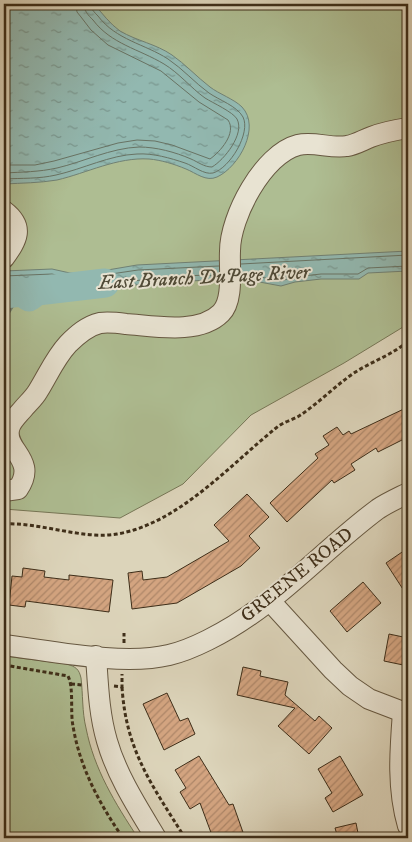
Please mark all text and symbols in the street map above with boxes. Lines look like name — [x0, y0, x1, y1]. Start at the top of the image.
water label: East Branch DuPage River — [97, 260, 312, 296]
street label: GREENE ROAD — [236, 523, 358, 627]

